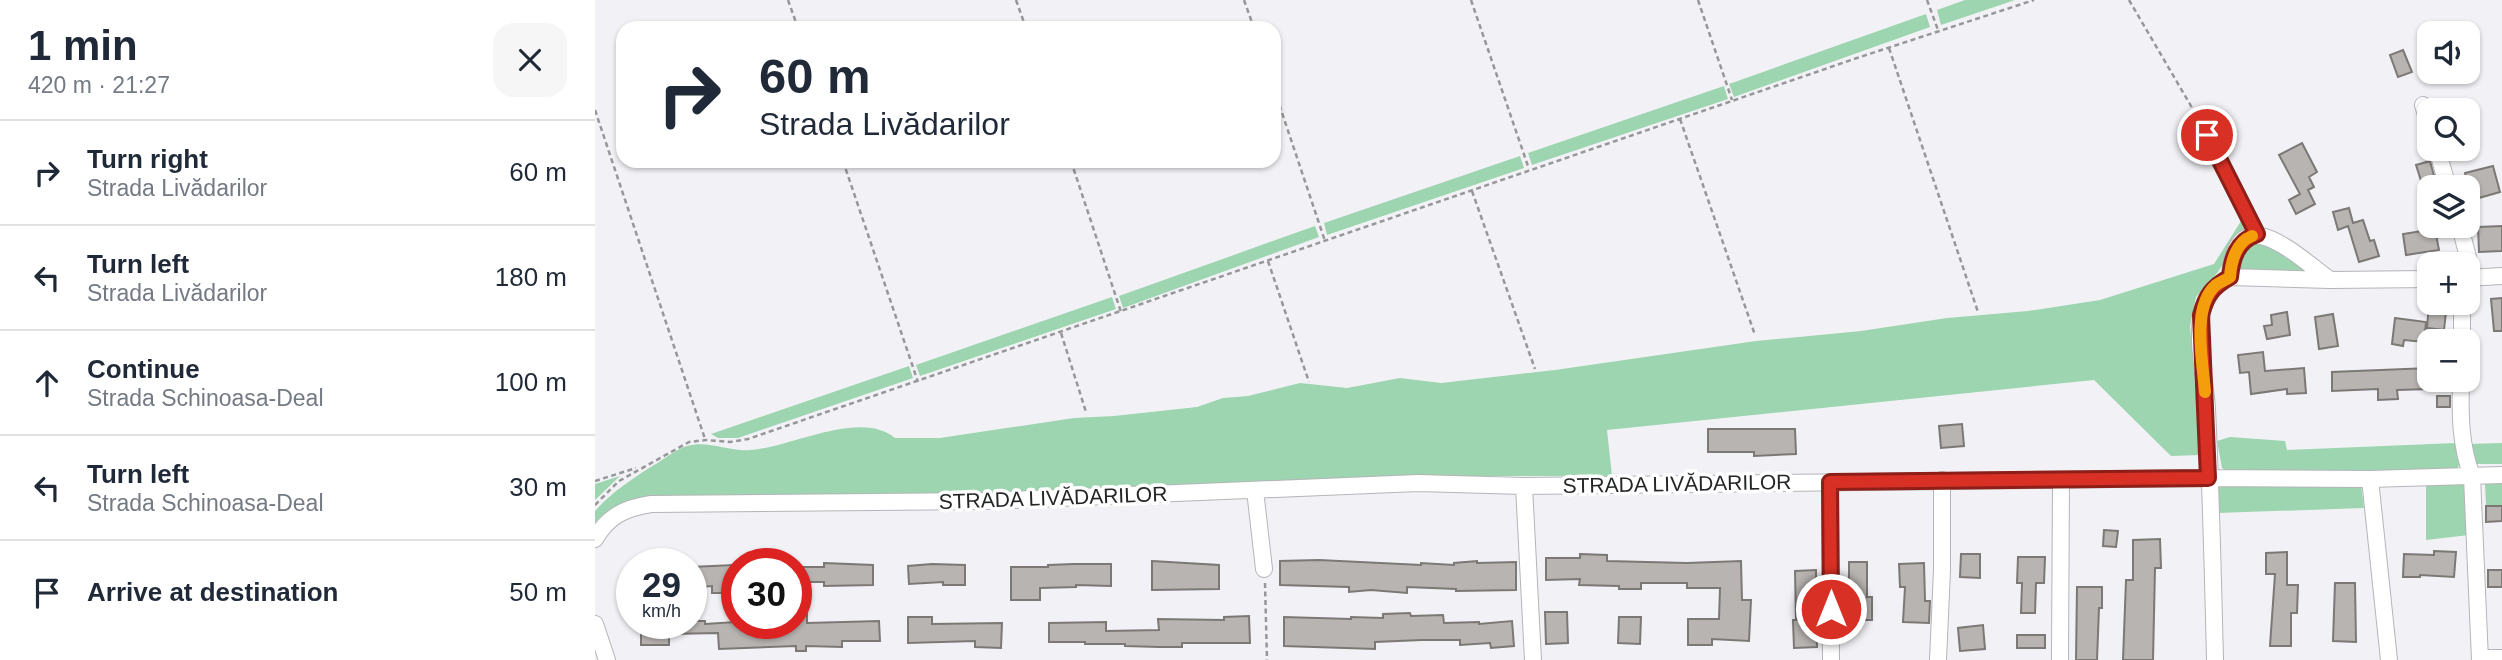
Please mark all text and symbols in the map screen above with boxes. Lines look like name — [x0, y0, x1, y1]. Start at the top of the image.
map controls — [2417, 21, 2480, 392]
button: sound — [2417, 21, 2480, 84]
text: 1 min — [28, 22, 138, 69]
button: close — [493, 23, 567, 97]
icon: right — [644, 49, 735, 140]
text: 60 m — [759, 49, 871, 103]
text: 420 m · 21:27 — [28, 72, 170, 98]
button: search — [2417, 98, 2480, 161]
pin — [2177, 105, 2237, 165]
text: Strada Livădarilor — [759, 106, 1010, 142]
icon: arrive — [2188, 116, 2226, 154]
text: Turn right — [87, 144, 208, 174]
icon: right — [28, 154, 66, 192]
text: 60 m — [509, 157, 567, 187]
text: Strada Livădarilor — [87, 175, 267, 201]
button: layers — [2417, 175, 2480, 238]
text: Turn left — [87, 249, 189, 279]
button: + — [2417, 252, 2480, 315]
icon: left — [28, 259, 66, 297]
text: 180 m — [495, 262, 567, 292]
text: Strada Livădarilor — [87, 280, 267, 306]
button: − — [2417, 329, 2480, 392]
text: Continue — [87, 354, 200, 384]
icon: ahead — [28, 364, 66, 402]
text: 100 m — [495, 367, 567, 397]
text: Strada Schinoasa-Deal — [87, 385, 324, 411]
text: Turn left — [87, 459, 189, 489]
icon: left — [28, 469, 66, 507]
street label: STRADA LIVĂDARILOR — [1562, 470, 1792, 497]
text: 30 m — [509, 472, 567, 502]
street label: STRADA LIVĂDARILOR — [938, 482, 1168, 513]
text: Strada Schinoasa-Deal — [87, 490, 324, 516]
speed limit sign: 30 — [721, 548, 812, 639]
text: 29 — [642, 565, 681, 604]
position arrow — [1794, 572, 1868, 646]
icon: arrive — [28, 574, 66, 612]
text: Arrive at destination — [87, 577, 338, 607]
text: 50 m — [509, 577, 567, 607]
text: km/h — [642, 601, 681, 621]

